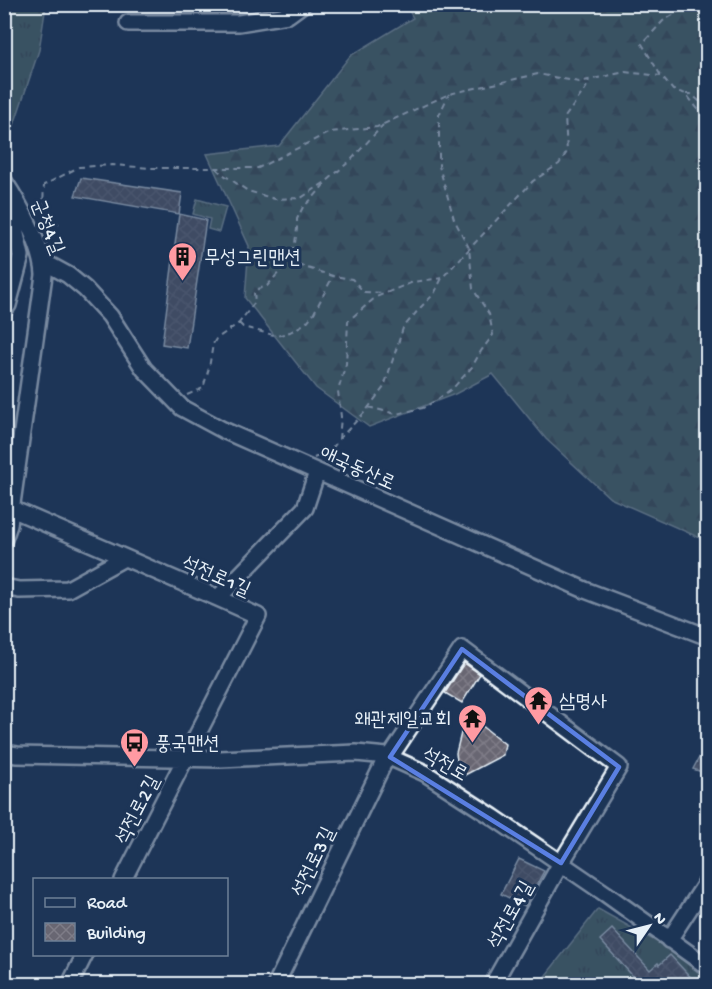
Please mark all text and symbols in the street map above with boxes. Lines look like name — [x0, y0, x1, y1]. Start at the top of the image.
street label: 군청4길 — [24, 196, 67, 258]
building icon: 무성그린맨션 — [167, 240, 199, 282]
place label: 무성그린맨션 — [204, 248, 301, 271]
street label: 애국동산로 — [315, 443, 398, 497]
street label: 석전로1길 — [178, 553, 253, 603]
temple icon: 삼명사 — [522, 684, 554, 726]
place label: 삼명사 — [559, 692, 607, 715]
temple icon: 왜관제일교회 — [456, 702, 488, 744]
place label: 왜관제일교회 — [354, 710, 451, 733]
bus stop icon: 풍국맨션 — [118, 726, 150, 768]
place label: 풍국맨션 — [155, 734, 219, 757]
street label: 석전로 — [418, 744, 471, 788]
street label: 석전로2길 — [112, 772, 166, 849]
street label: 석전로3길 — [288, 824, 342, 901]
legend — [33, 878, 228, 956]
street label: 석전로4길 — [484, 878, 540, 954]
text: Road — [87, 894, 128, 915]
north arrow — [619, 896, 679, 956]
text: N — [648, 910, 670, 930]
text: Building — [86, 924, 146, 945]

